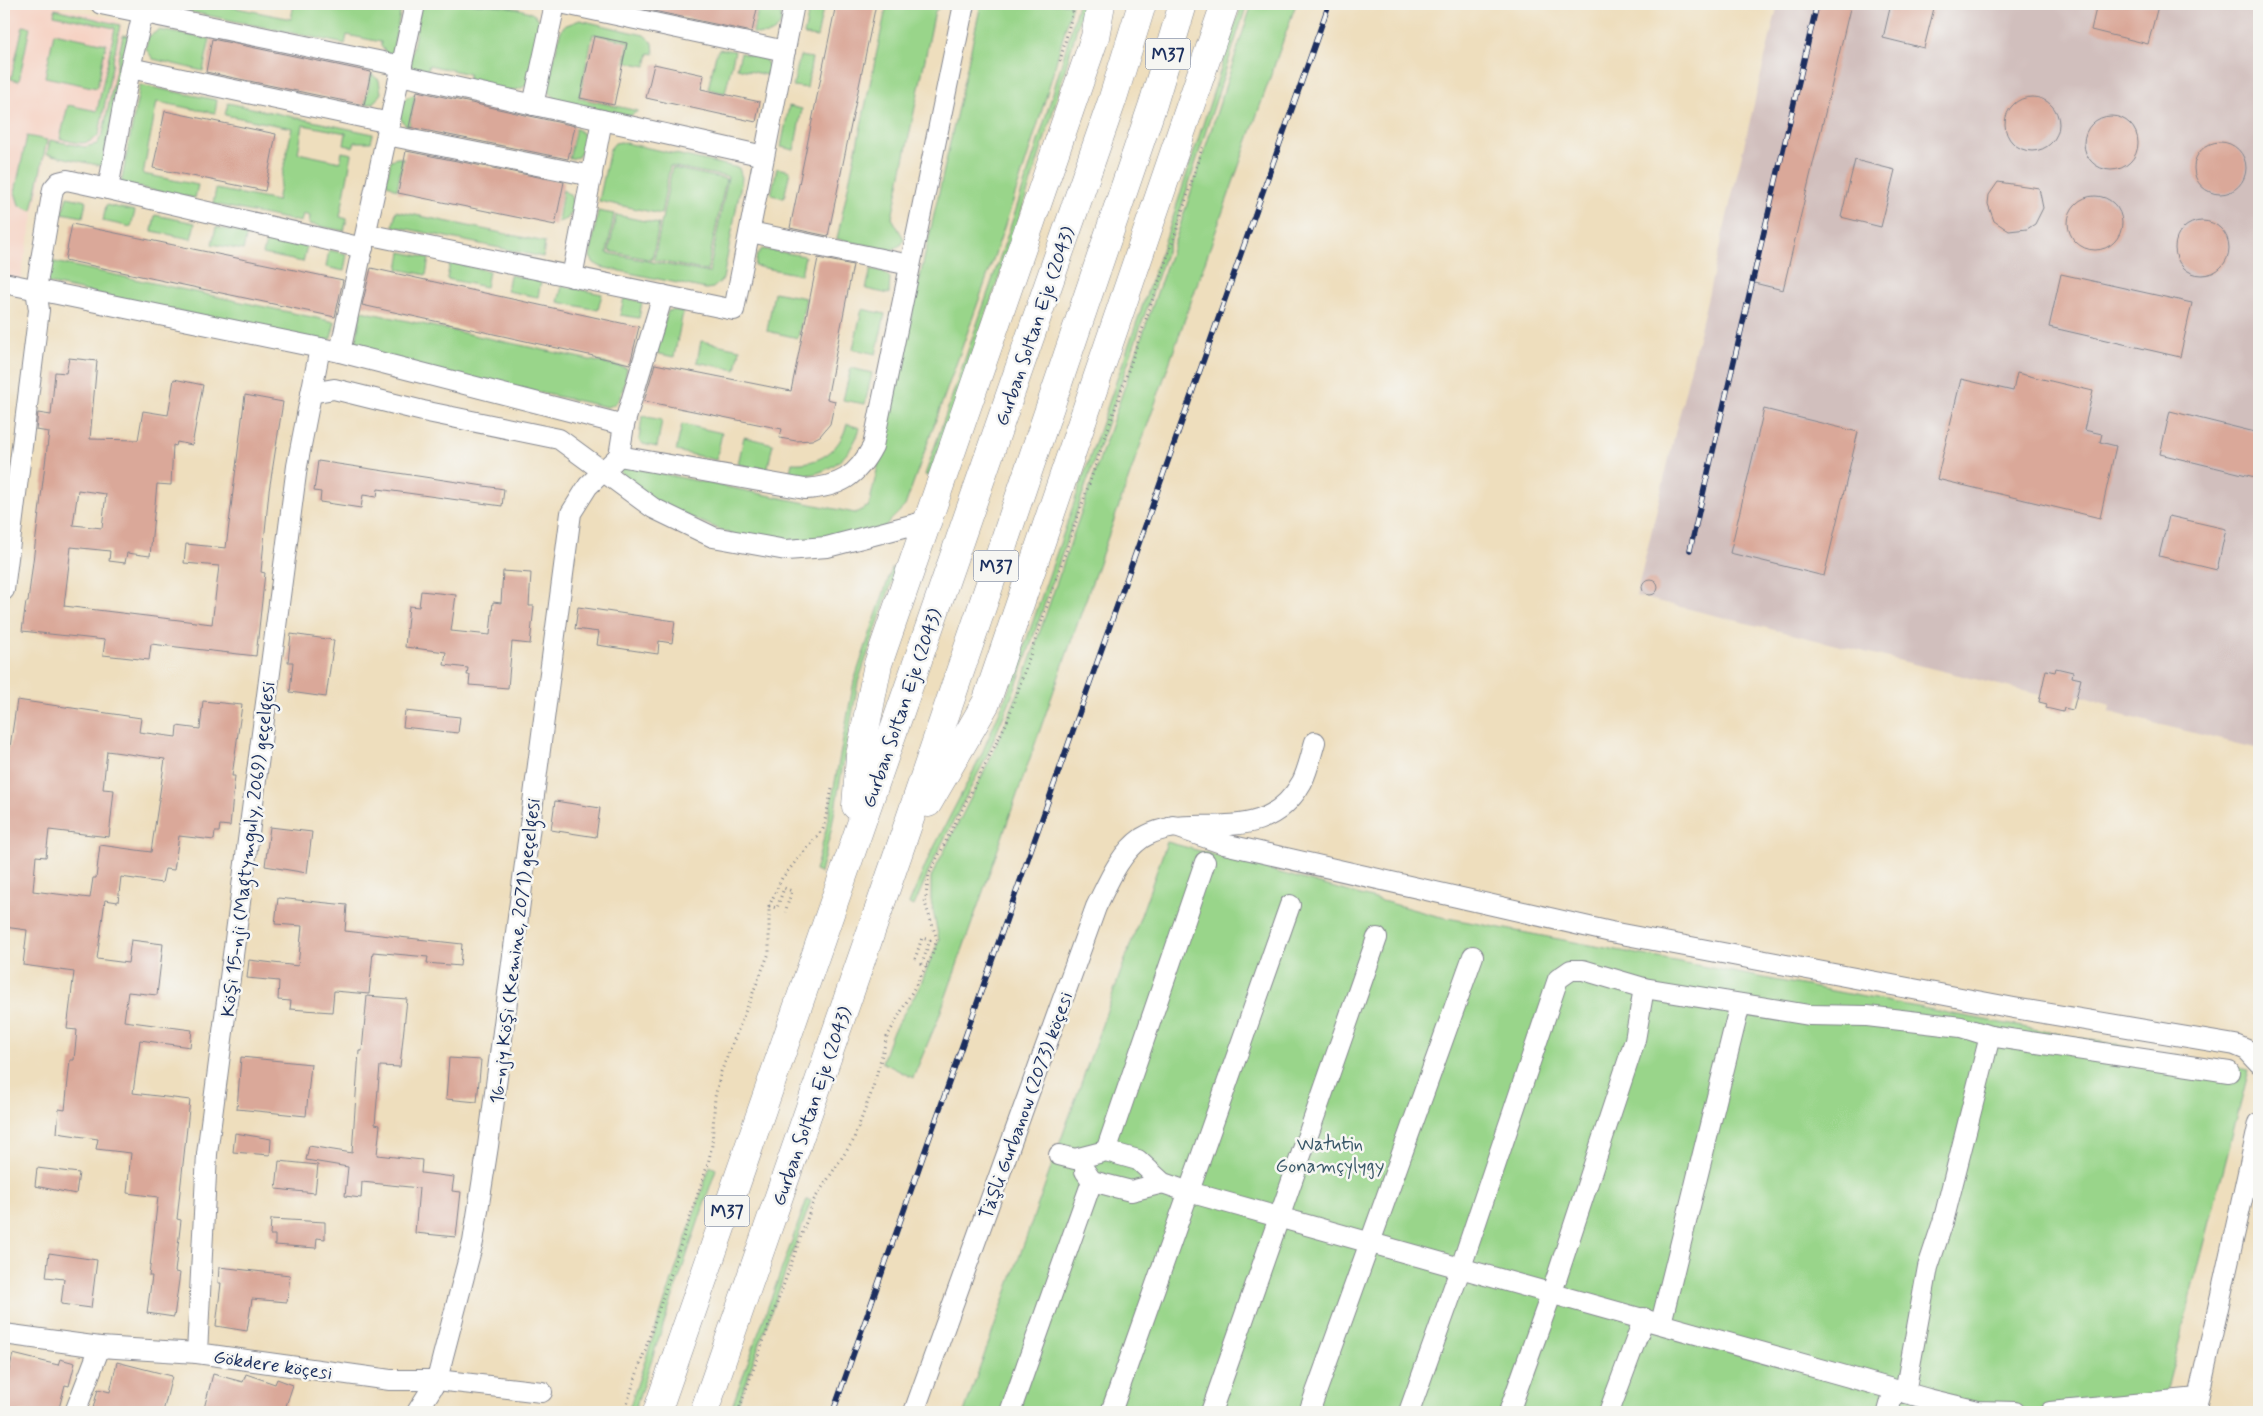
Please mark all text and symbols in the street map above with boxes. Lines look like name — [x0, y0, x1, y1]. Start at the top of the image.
road number: M37 — [1146, 39, 1190, 70]
street label: Gurban Soltan Eje (2043) — [990, 223, 1082, 430]
road number: M37 — [974, 550, 1018, 582]
street label: Gurban Soltan Eje (2043) — [857, 605, 949, 812]
street label: Köşi 15-nji (Magtymguly, 2069) geçelgesi — [216, 680, 284, 1019]
street label: 16-njy Köşi (Kemine, 2071) geçelgesi — [484, 797, 550, 1106]
street label: Täşli Gurbanow (2073) köçesi — [974, 988, 1079, 1223]
street label: Gurban Soltan Eje (2043) — [767, 1003, 859, 1210]
park label: Watutin Gonamçylygy — [1276, 1132, 1384, 1180]
road number: M37 — [704, 1196, 750, 1226]
street label: Gökdere köçesi — [212, 1345, 334, 1386]

